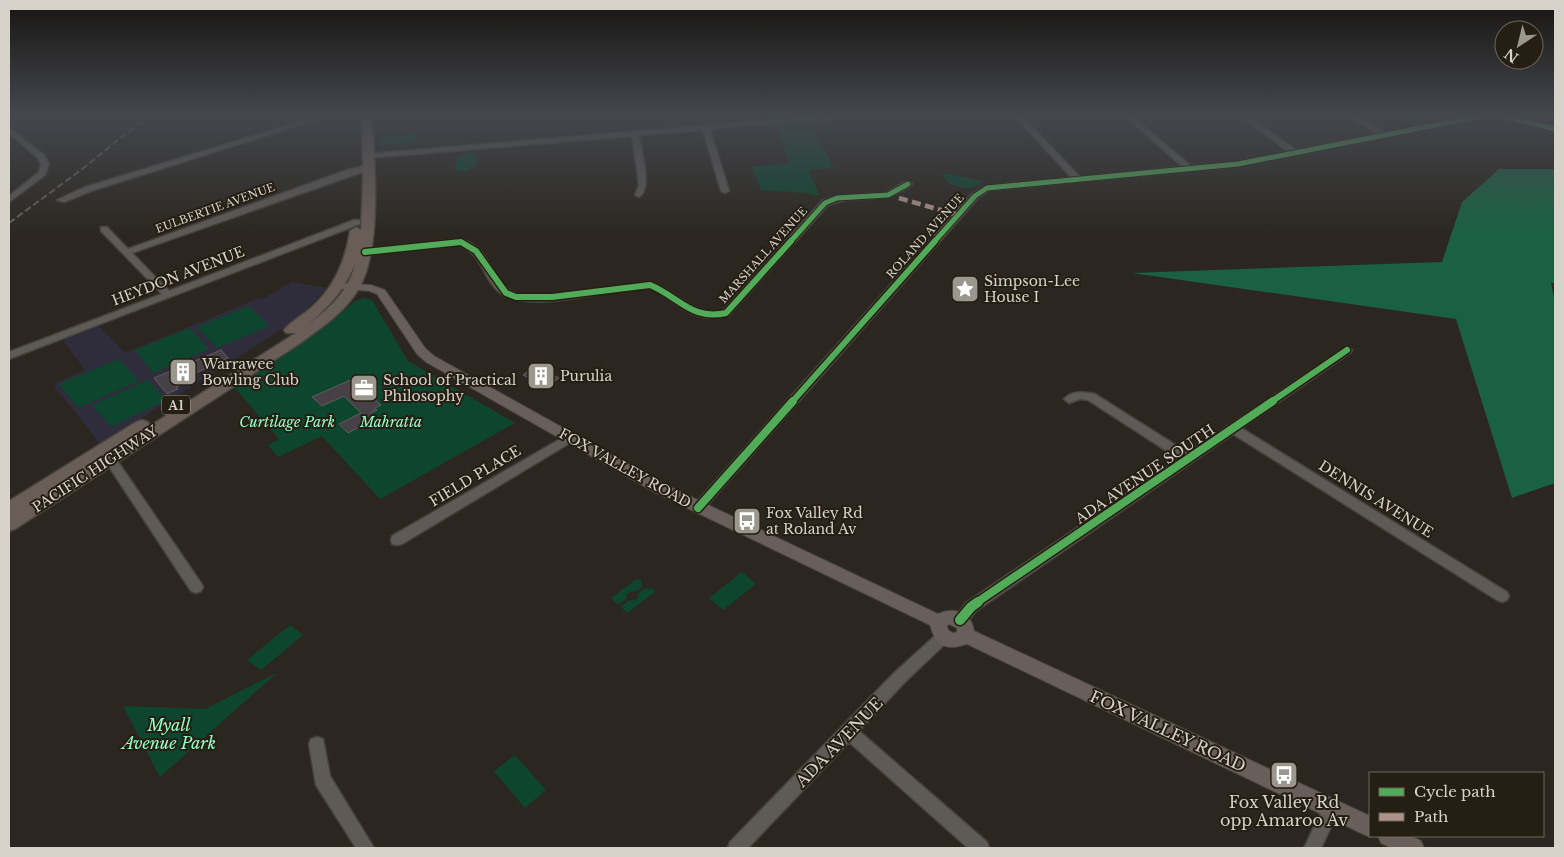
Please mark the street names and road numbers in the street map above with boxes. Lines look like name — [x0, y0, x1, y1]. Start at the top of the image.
street label: EULBERTIE AVENUE — [153, 180, 277, 236]
street label: ROLAND AVENUE — [883, 191, 967, 281]
street label: MARSHALL AVENUE — [716, 204, 810, 306]
street label: HEYDON AVENUE — [109, 242, 247, 310]
road number: A1 — [162, 396, 190, 414]
street label: ADA AVENUE SOUTH — [1071, 420, 1218, 528]
street label: PACIFIC HIGHWAY — [29, 421, 162, 516]
street label: FOX VALLEY ROAD — [556, 424, 694, 512]
street label: FIELD PLACE — [426, 442, 524, 510]
street label: DENNIS AVENUE — [1315, 456, 1437, 542]
street label: FOX VALLEY ROAD — [1087, 686, 1249, 776]
street label: ADA AVENUE — [791, 693, 887, 792]

